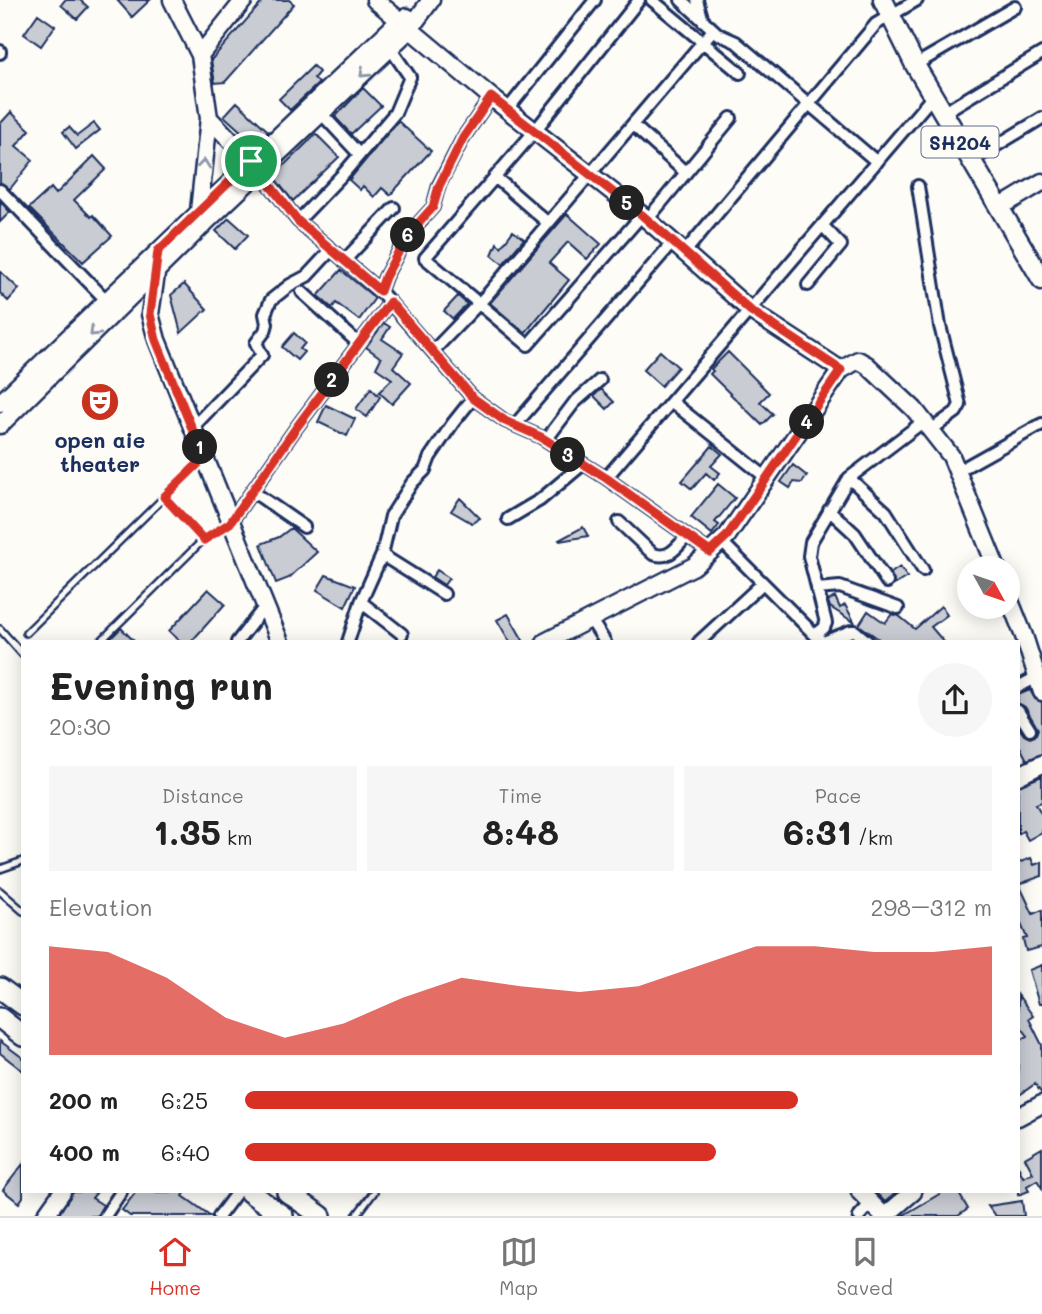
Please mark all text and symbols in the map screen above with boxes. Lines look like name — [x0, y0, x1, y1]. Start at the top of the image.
one-way arrow — [359, 64, 372, 77]
road number: SH204 — [922, 126, 998, 158]
pin — [221, 131, 281, 191]
icon: arrive — [232, 142, 270, 180]
one-way arrow — [196, 159, 211, 170]
pin: 5 — [610, 186, 644, 220]
text: 5 — [621, 190, 632, 215]
pin: 6 — [390, 218, 426, 252]
text: 6 — [402, 222, 413, 247]
one-way arrow — [89, 323, 102, 336]
pin: 2 — [314, 362, 350, 398]
text: 2 — [326, 367, 337, 392]
theatre icon: open aie theater — [79, 381, 121, 423]
pin: 4 — [790, 404, 824, 440]
text: 4 — [800, 409, 813, 434]
place label: open aie theater — [55, 426, 145, 477]
pin: 1 — [182, 430, 218, 464]
text: 1 — [195, 434, 204, 459]
pin: 3 — [550, 438, 586, 472]
text: 3 — [562, 442, 573, 467]
north arrow — [957, 556, 1020, 620]
map controls — [957, 556, 1020, 619]
text: Evening run — [49, 660, 273, 710]
button: share — [918, 663, 992, 737]
text: 20:30 — [49, 711, 111, 741]
text: Distance — [162, 783, 244, 808]
text: Time — [499, 783, 542, 808]
text: Pace — [815, 783, 861, 808]
text: 1.35 — [153, 808, 221, 854]
text: 8:48 — [482, 808, 559, 854]
text: 6:31 — [783, 808, 852, 854]
text: km — [221, 825, 252, 850]
text: /km — [852, 825, 893, 850]
text: Elevation — [49, 892, 152, 922]
text: 298–312 m — [871, 892, 992, 922]
text: 200 m — [49, 1085, 118, 1115]
text: 6:25 — [161, 1085, 208, 1115]
text: 400 m — [49, 1137, 120, 1167]
text: 6:40 — [161, 1137, 210, 1167]
tab: Home — [149, 1233, 201, 1300]
tab: Map — [499, 1233, 538, 1300]
tab: Saved — [836, 1233, 893, 1300]

